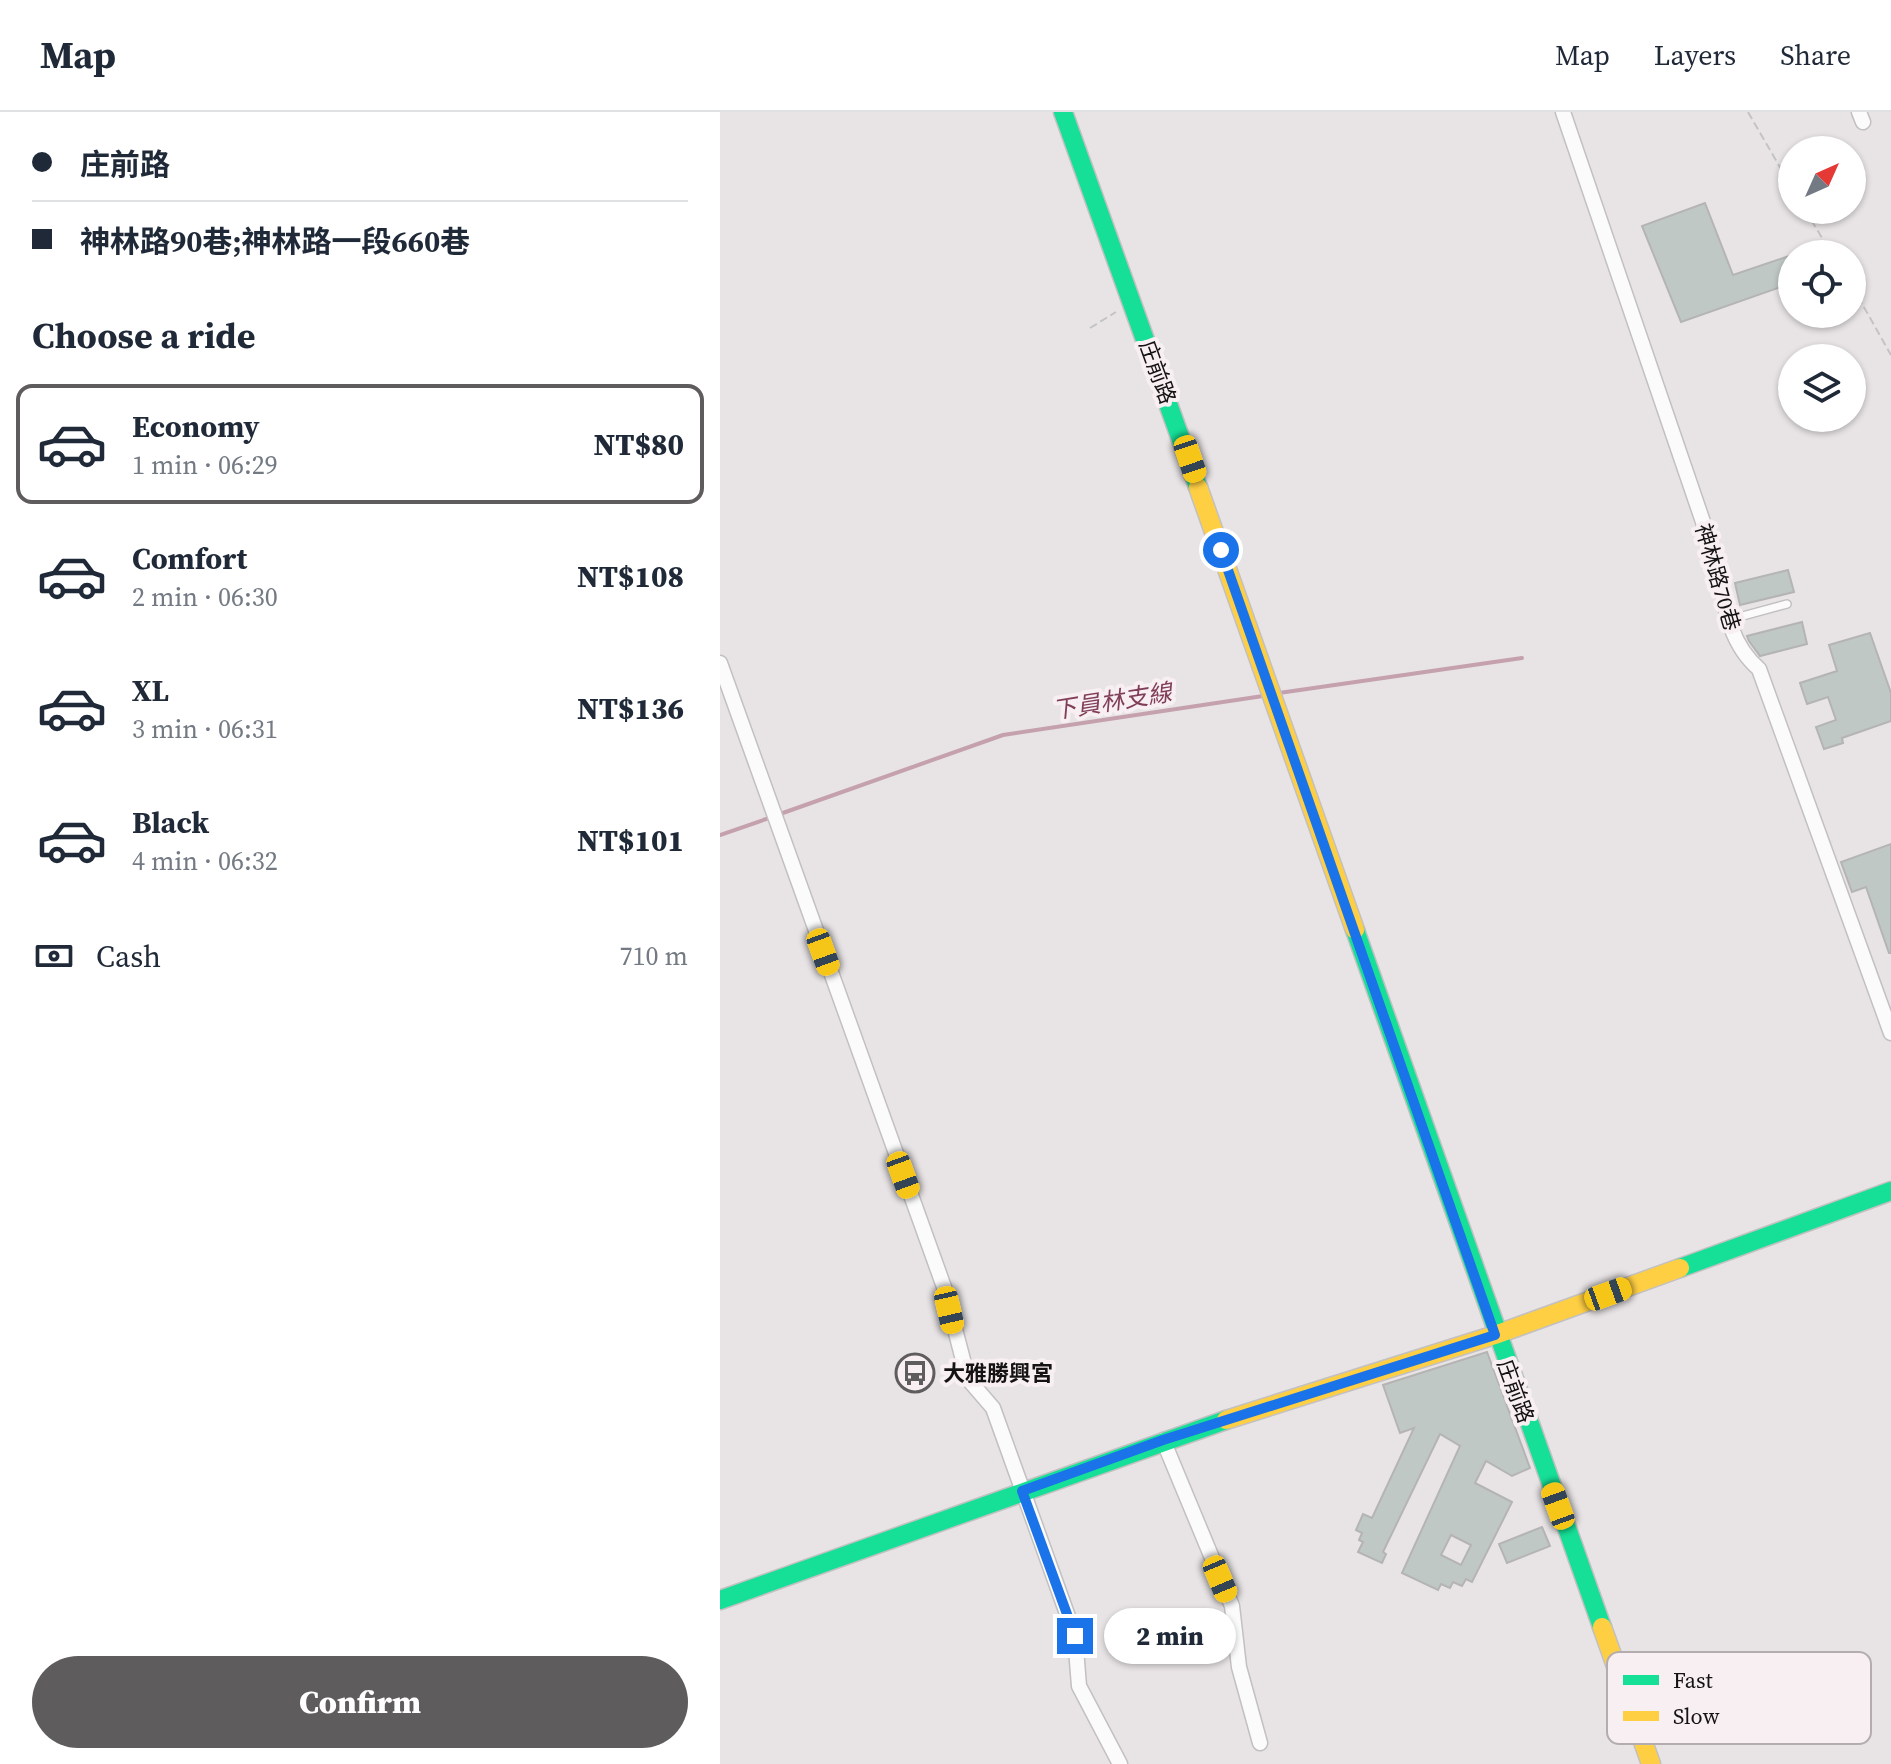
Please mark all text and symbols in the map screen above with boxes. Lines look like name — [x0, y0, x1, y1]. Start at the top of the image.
text: Map — [40, 29, 116, 81]
text: Map — [1555, 36, 1610, 74]
text: Layers — [1654, 36, 1736, 74]
text: Share — [1780, 36, 1851, 74]
north arrow — [1778, 136, 1866, 224]
map controls — [1778, 136, 1866, 432]
text: 庄前路 — [80, 144, 170, 185]
text: 神林路90巷;神林路一段660巷 — [80, 221, 470, 262]
button: locate — [1778, 240, 1866, 328]
text: Choose a ride — [32, 311, 255, 360]
street label: 庄前路 — [1133, 336, 1183, 408]
button: layers — [1778, 344, 1866, 432]
text: Economy — [132, 406, 260, 447]
icon: car — [36, 408, 108, 480]
text: NT$80 — [593, 424, 684, 465]
car — [1171, 432, 1209, 486]
text: 1 min · 06:29 — [132, 447, 278, 483]
street label: 神林路70巷 — [1688, 520, 1748, 634]
route start — [1203, 532, 1239, 568]
text: Comfort — [132, 538, 247, 579]
icon: car — [36, 540, 108, 612]
text: NT$108 — [577, 556, 684, 597]
text: 2 min · 06:30 — [132, 579, 278, 615]
text: XL — [132, 670, 169, 711]
icon: car — [36, 672, 108, 744]
water label: 下員林支線 — [1050, 675, 1177, 727]
text: NT$136 — [577, 688, 684, 729]
text: 3 min · 06:31 — [132, 711, 278, 747]
text: Black — [132, 802, 209, 843]
icon: car — [36, 804, 108, 876]
text: NT$101 — [577, 820, 684, 861]
text: 4 min · 06:32 — [132, 843, 278, 879]
car — [804, 925, 842, 979]
icon: cash — [32, 934, 76, 978]
text: Cash — [96, 936, 161, 977]
text: 710 m — [620, 938, 688, 974]
car — [884, 1148, 922, 1202]
car — [1581, 1275, 1635, 1313]
car — [932, 1284, 966, 1336]
bus stop icon: 大雅勝興宮 — [894, 1352, 936, 1394]
street label: 庄前路 — [1491, 1355, 1541, 1427]
place label: 大雅勝興宮 — [943, 1358, 1053, 1388]
car — [1539, 1479, 1577, 1533]
car — [1200, 1552, 1240, 1606]
callout: 2 min — [1103, 1608, 1235, 1664]
route end — [1057, 1618, 1093, 1654]
text: 2 min — [1136, 1618, 1204, 1654]
legend — [1607, 1652, 1871, 1744]
button: Confirm — [32, 1656, 688, 1748]
text: Fast — [1673, 1665, 1714, 1695]
text: Slow — [1673, 1701, 1720, 1731]

